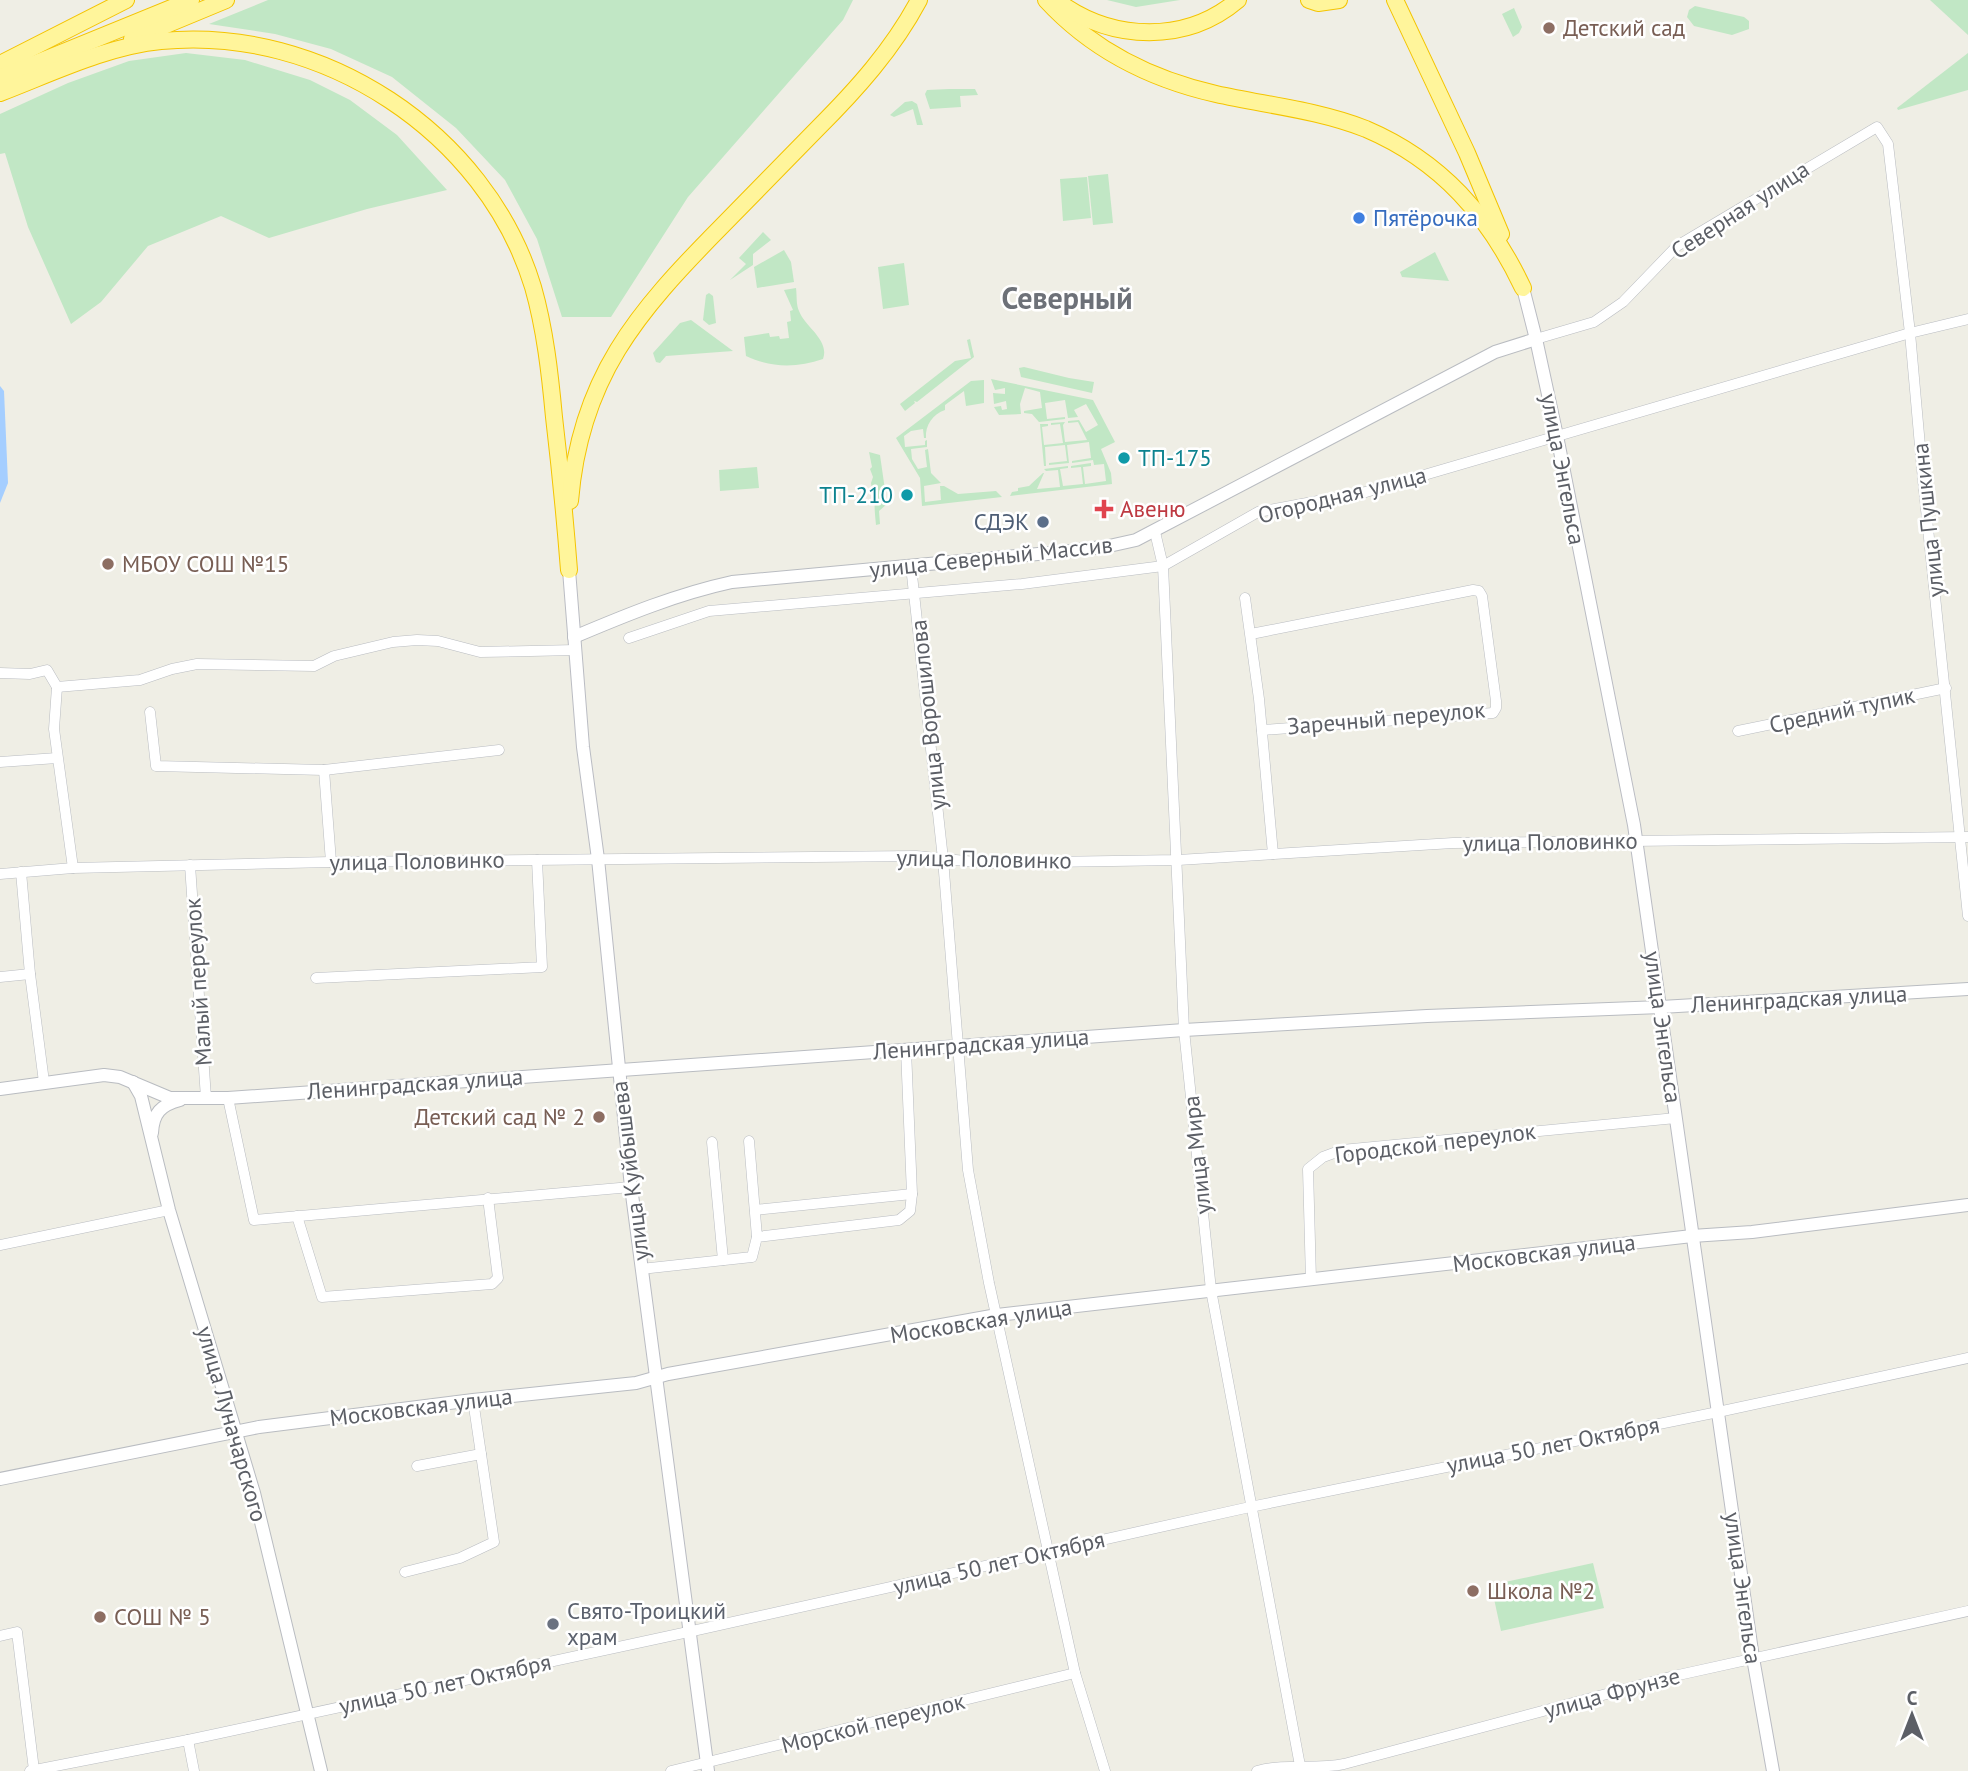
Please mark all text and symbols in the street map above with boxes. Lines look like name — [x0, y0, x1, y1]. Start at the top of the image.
place label: Детский сад — [1563, 13, 1685, 42]
marker: Детский сад — [1541, 20, 1557, 36]
street label: Северная улица — [1665, 154, 1814, 265]
place label: Пятёрочка — [1373, 203, 1478, 232]
marker: Пятёрочка — [1351, 210, 1367, 226]
district label: Северный — [1001, 278, 1133, 317]
street label: улица Энгельса — [1535, 391, 1592, 547]
street label: улица Пушкина — [1905, 442, 1950, 599]
place label: ТП-175 — [1138, 443, 1212, 472]
marker: ТП-175 — [1116, 450, 1132, 466]
street label: Огородная улица — [1255, 460, 1429, 529]
place label: ТП-210 — [819, 480, 893, 509]
marker: ТП-210 — [899, 487, 915, 503]
place label: Авеню — [1120, 494, 1186, 523]
marker: Авеню — [1094, 499, 1114, 519]
place label: СДЭК — [974, 507, 1029, 536]
marker: СДЭК — [1035, 514, 1051, 530]
street label: улица Северный Массив — [868, 529, 1114, 584]
place label: МБОУ СОШ №15 — [122, 549, 289, 578]
marker: МБОУ СОШ №15 — [100, 556, 116, 572]
street label: улица Ворошилова — [903, 618, 952, 812]
street label: Средний тупик — [1766, 680, 1917, 739]
street label: Заречный переулок — [1286, 694, 1486, 741]
street label: улица Половинко — [1462, 825, 1638, 858]
street label: улица Половинко — [896, 842, 1072, 875]
street label: улица Половинко — [329, 844, 505, 877]
street label: Малый переулок — [177, 897, 218, 1067]
street label: улица Энгельса — [1638, 949, 1689, 1105]
street label: Ленинградская улица — [1689, 978, 1908, 1019]
street label: Ленинградская улица — [871, 1021, 1090, 1066]
street label: Ленинградская улица — [305, 1061, 524, 1106]
street label: улица Куйбышева — [604, 1079, 655, 1263]
street label: улица Мира — [1176, 1094, 1217, 1216]
place label: Детский сад № 2 — [414, 1102, 585, 1131]
marker: Детский сад № 2 — [591, 1109, 607, 1125]
street label: Городской переулок — [1333, 1116, 1537, 1169]
street label: Московская улица — [1451, 1227, 1637, 1278]
street label: Московская улица — [888, 1292, 1074, 1349]
street label: улица Луначарского — [191, 1323, 274, 1525]
street label: Московская улица — [328, 1381, 514, 1432]
street label: улица 50 лет Октября — [1444, 1410, 1662, 1479]
street label: улица Энгельса — [1718, 1510, 1769, 1666]
street label: улица 50 лет Октября — [890, 1524, 1107, 1601]
place label: Школа №2 — [1487, 1576, 1595, 1605]
marker: Школа №2 — [1465, 1583, 1481, 1599]
place label: Свято-Троицкий храм — [567, 1596, 726, 1651]
place label: СОШ № 5 — [114, 1602, 211, 1631]
marker: СОШ № 5 — [92, 1609, 108, 1625]
marker: Свято-Троицкий храм — [545, 1616, 561, 1632]
street label: улица 50 лет Октября — [336, 1647, 554, 1720]
street label: улица Фрунзе — [1541, 1660, 1683, 1725]
north arrow — [1877, 1680, 1947, 1750]
street label: Морской переулок — [778, 1686, 968, 1759]
text: С — [1907, 1686, 1918, 1710]

